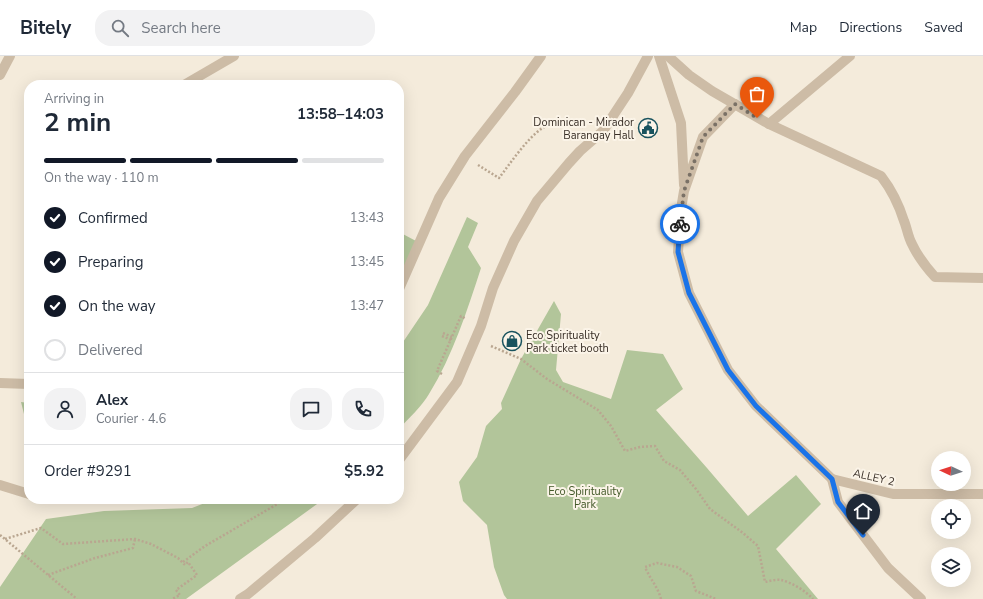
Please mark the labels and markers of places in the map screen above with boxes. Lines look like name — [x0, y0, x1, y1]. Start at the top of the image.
pin — [740, 77, 774, 118]
place label: Dominican - Mirador Barangay Hall — [533, 115, 635, 143]
public building icon: Dominican - Mirador Barangay Hall — [637, 117, 659, 139]
place label: Eco Spirituality Park ticket booth — [526, 328, 609, 356]
shop icon: Eco Spirituality Park ticket booth — [501, 330, 523, 352]
pin — [846, 494, 880, 535]

